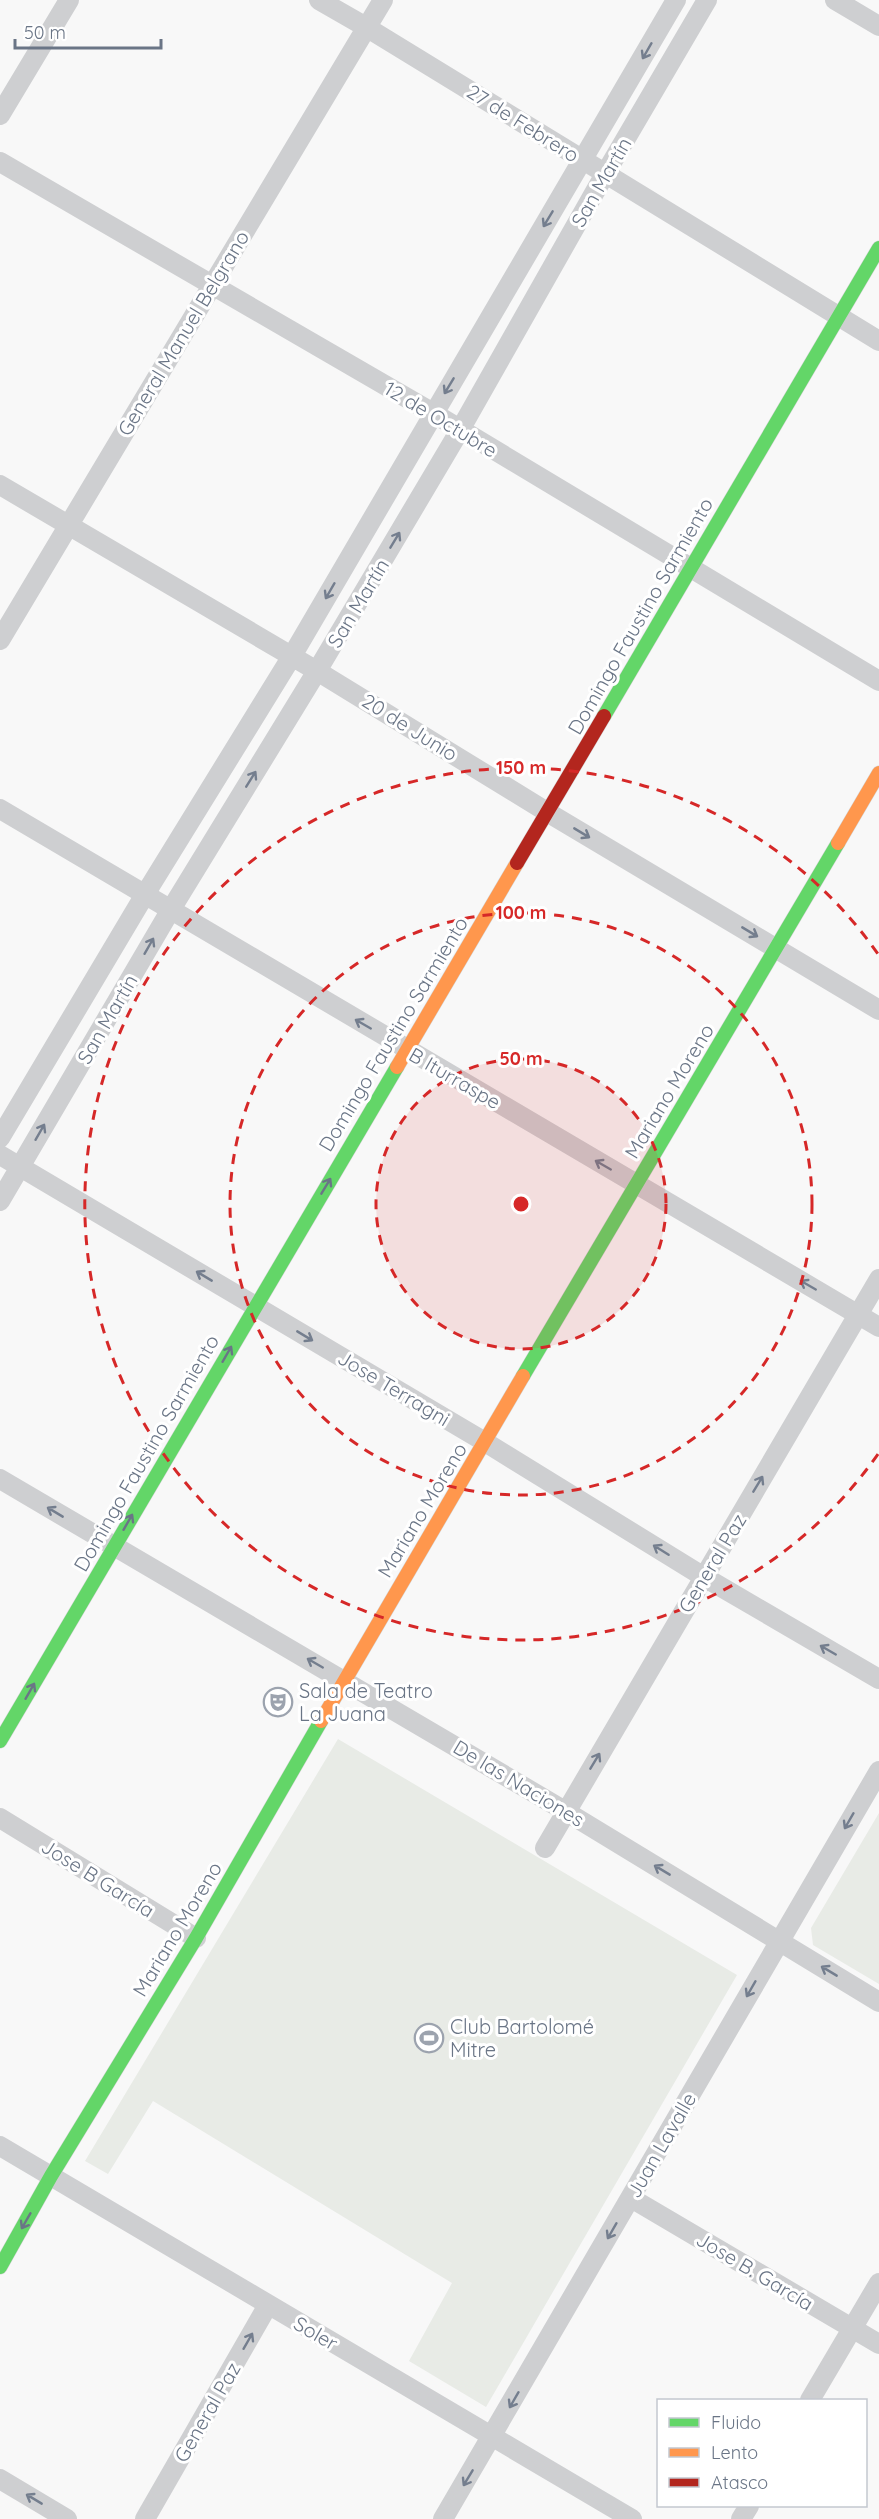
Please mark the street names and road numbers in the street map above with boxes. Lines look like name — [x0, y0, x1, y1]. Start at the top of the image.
street label: 27 de Febrero — [462, 79, 584, 167]
street label: San Martín — [565, 133, 637, 231]
street label: General Manuel Belgrano — [112, 226, 254, 440]
street label: 12 de Octubre — [380, 375, 502, 463]
street label: Domingo Faustino Sarmiento — [562, 493, 718, 739]
street label: San Martín — [322, 554, 394, 652]
street label: 20 de Junio — [358, 688, 462, 766]
street label: Domingo Faustino Sarmiento — [313, 912, 473, 1156]
street label: San Martín — [71, 970, 143, 1068]
street label: Mariano Moreno — [619, 1019, 719, 1163]
street label: B Iturraspe — [405, 1042, 505, 1114]
street label: Domingo Faustino Sarmiento — [68, 1330, 224, 1576]
street label: Jose Terragni — [333, 1345, 455, 1431]
street label: Mariano Moreno — [372, 1438, 472, 1582]
street label: General Paz — [673, 1509, 751, 1617]
street label: De las Naciones — [449, 1734, 589, 1832]
street label: Jose B García — [37, 1833, 159, 1923]
street label: Mariano Moreno — [127, 1857, 227, 2001]
street label: Juan Lavalle — [621, 2088, 701, 2202]
street label: Jose B. García — [692, 2226, 818, 2316]
street label: Soler — [290, 2310, 343, 2356]
street label: General Paz — [168, 2358, 246, 2466]

